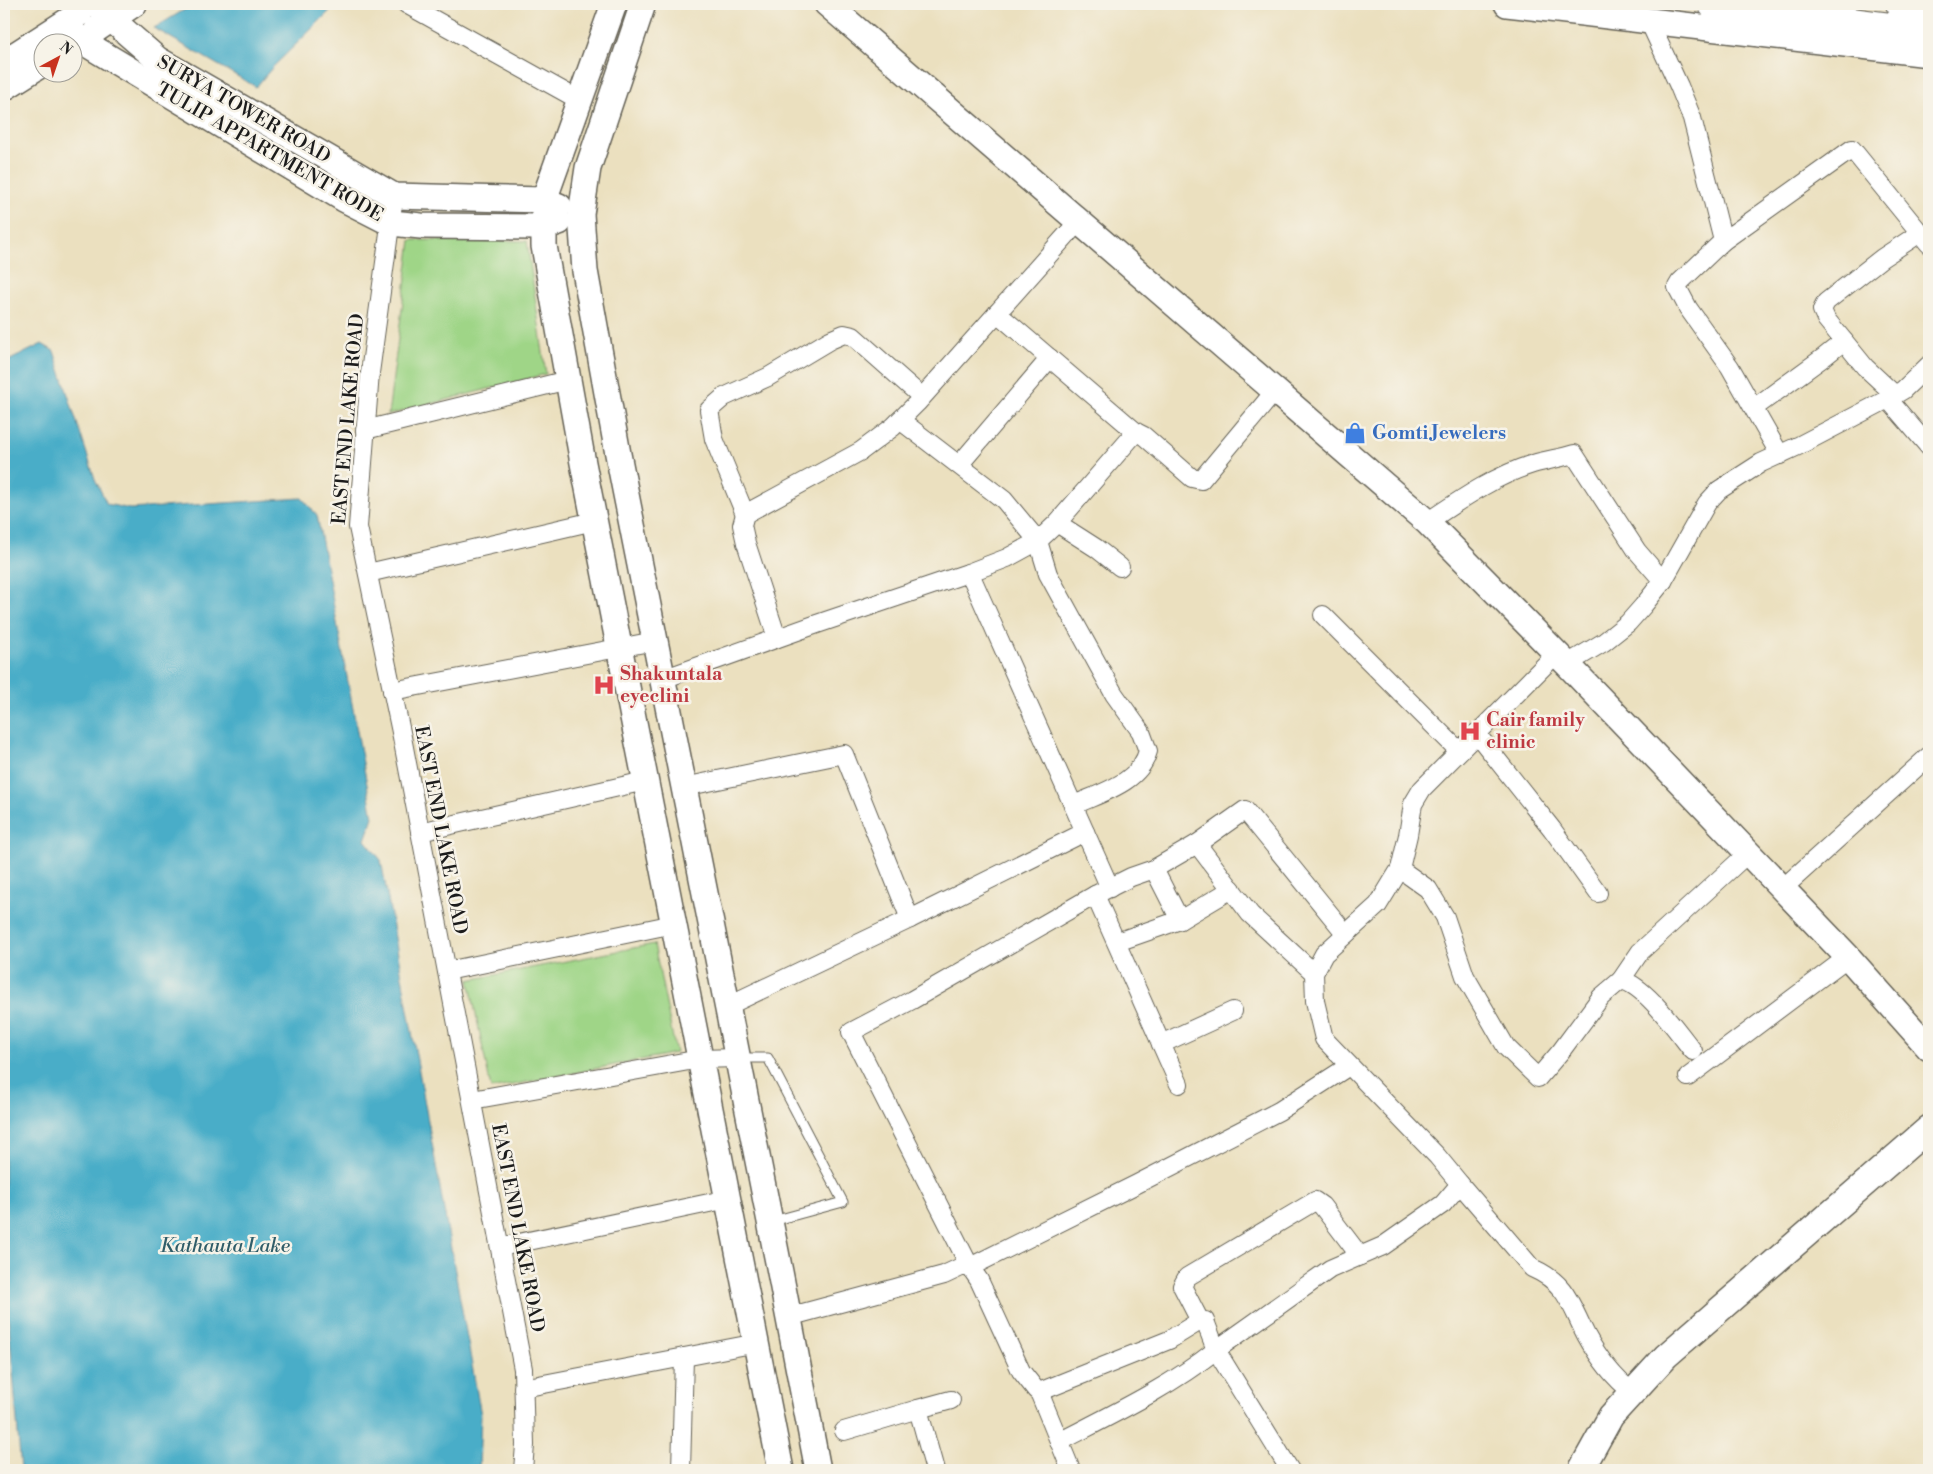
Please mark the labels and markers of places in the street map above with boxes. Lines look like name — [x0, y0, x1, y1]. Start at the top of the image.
shop icon: Gomti Jewelers — [1342, 420, 1368, 446]
place label: Gomti Jewelers — [1372, 421, 1506, 445]
place label: Shakuntala eyeclini — [620, 662, 723, 708]
hospital icon: Shakuntala eyeclini — [591, 672, 617, 698]
place label: Cair family clinic — [1486, 708, 1585, 754]
hospital icon: Cair family clinic — [1457, 718, 1483, 744]

